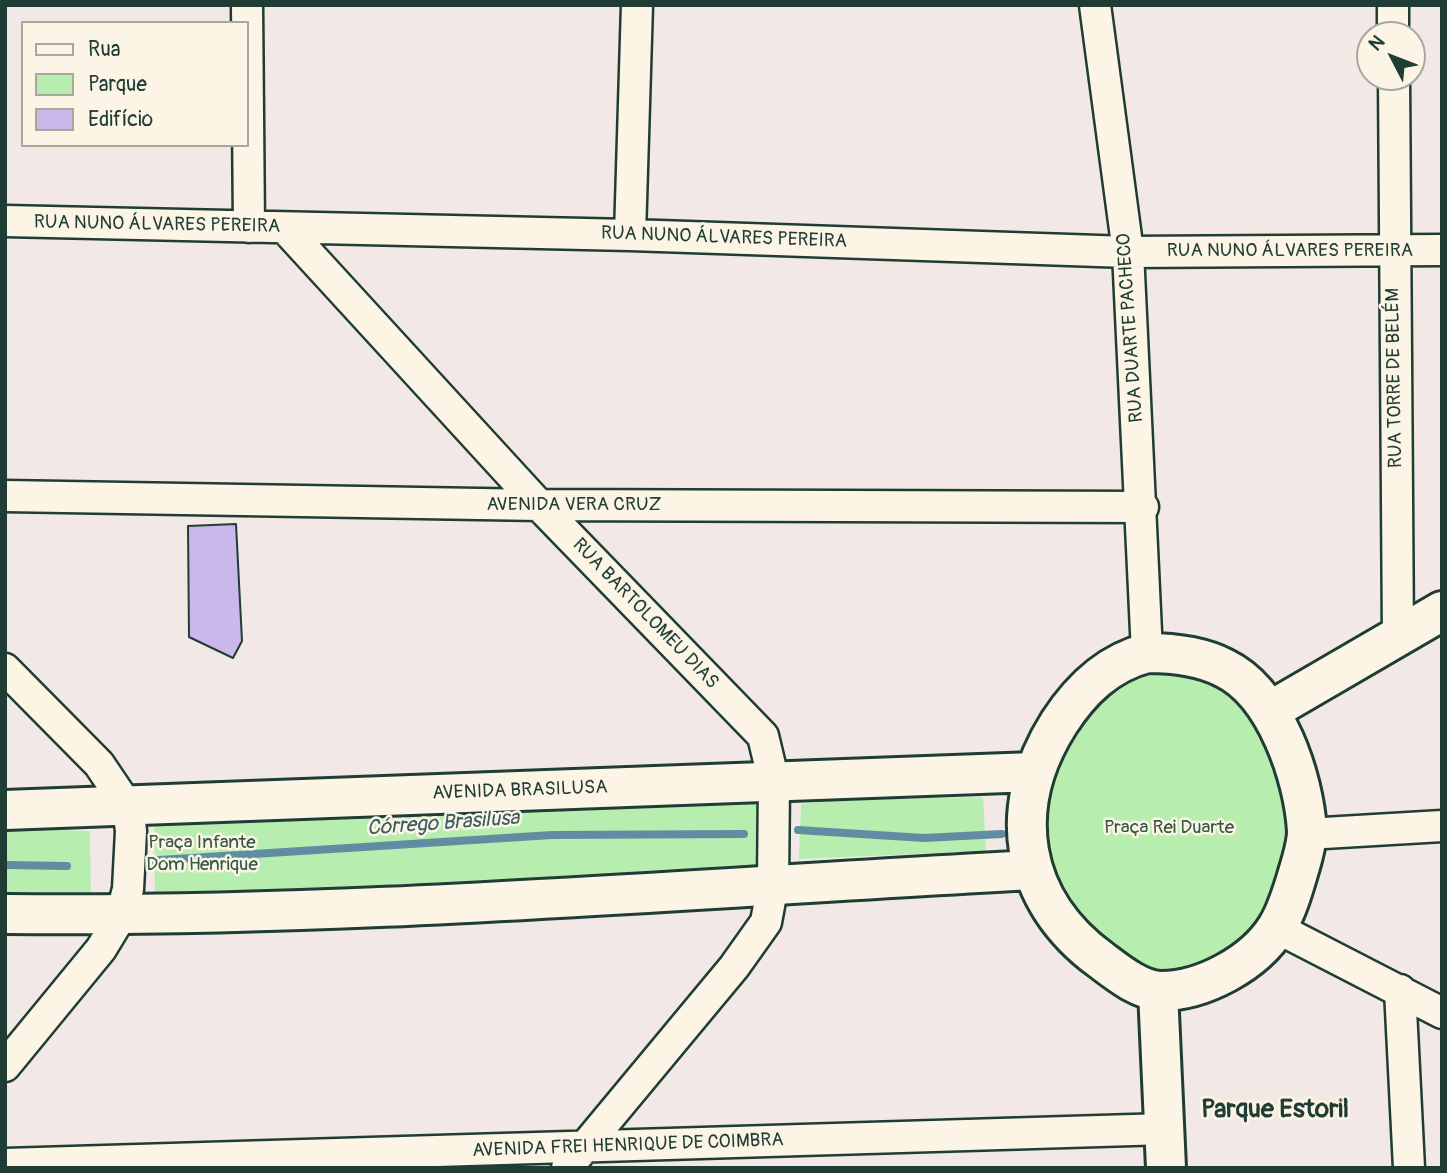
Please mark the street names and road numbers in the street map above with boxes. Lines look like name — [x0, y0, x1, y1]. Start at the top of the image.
street label: RUA NUNO ÁLVARES PEREIRA — [34, 211, 280, 239]
street label: RUA NUNO ÁLVARES PEREIRA — [601, 222, 847, 254]
street label: RUA DUARTE PACHECO — [1113, 233, 1149, 423]
street label: RUA NUNO ÁLVARES PEREIRA — [1167, 240, 1413, 262]
street label: RUA TORRE DE BELÉM — [1382, 288, 1408, 468]
street label: AVENIDA VERA CRUZ — [486, 494, 662, 516]
street label: RUA BARTOLOMEU DIAS — [567, 534, 723, 694]
street label: AVENIDA BRASILUSA — [432, 777, 608, 805]
street label: AVENIDA FREI HENRIQUE DE COIMBRA — [472, 1129, 784, 1163]

